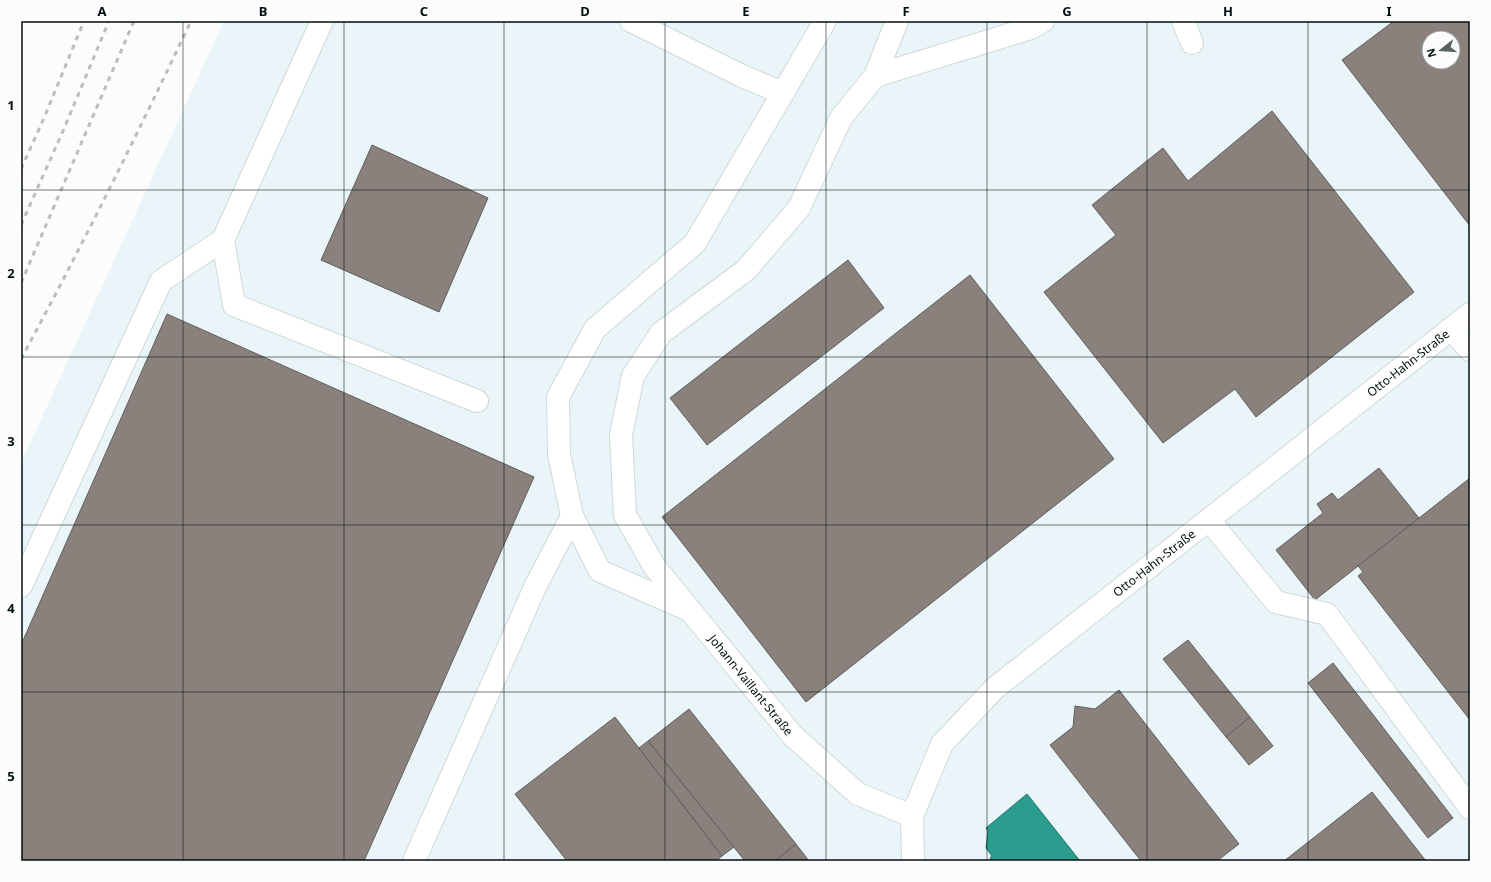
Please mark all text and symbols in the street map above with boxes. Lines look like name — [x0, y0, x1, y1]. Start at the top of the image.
text: A — [98, 2, 107, 20]
text: B — [259, 2, 267, 20]
text: C — [420, 2, 428, 20]
text: D — [580, 2, 590, 20]
text: E — [742, 2, 750, 20]
text: F — [902, 2, 910, 20]
text: G — [1062, 2, 1072, 20]
text: H — [1223, 2, 1233, 20]
text: I — [1386, 2, 1392, 20]
north arrow — [1421, 30, 1461, 70]
text: N — [1422, 47, 1439, 60]
text: 1 — [7, 96, 15, 114]
text: 2 — [7, 264, 15, 282]
street label: Otto-Hahn-Straße — [1363, 325, 1453, 401]
text: 3 — [7, 432, 15, 450]
street label: Otto-Hahn-Straße — [1109, 525, 1199, 601]
text: 4 — [7, 599, 15, 617]
street label: Johann-Vaillant-Straße — [704, 630, 797, 739]
text: 5 — [7, 767, 15, 785]

